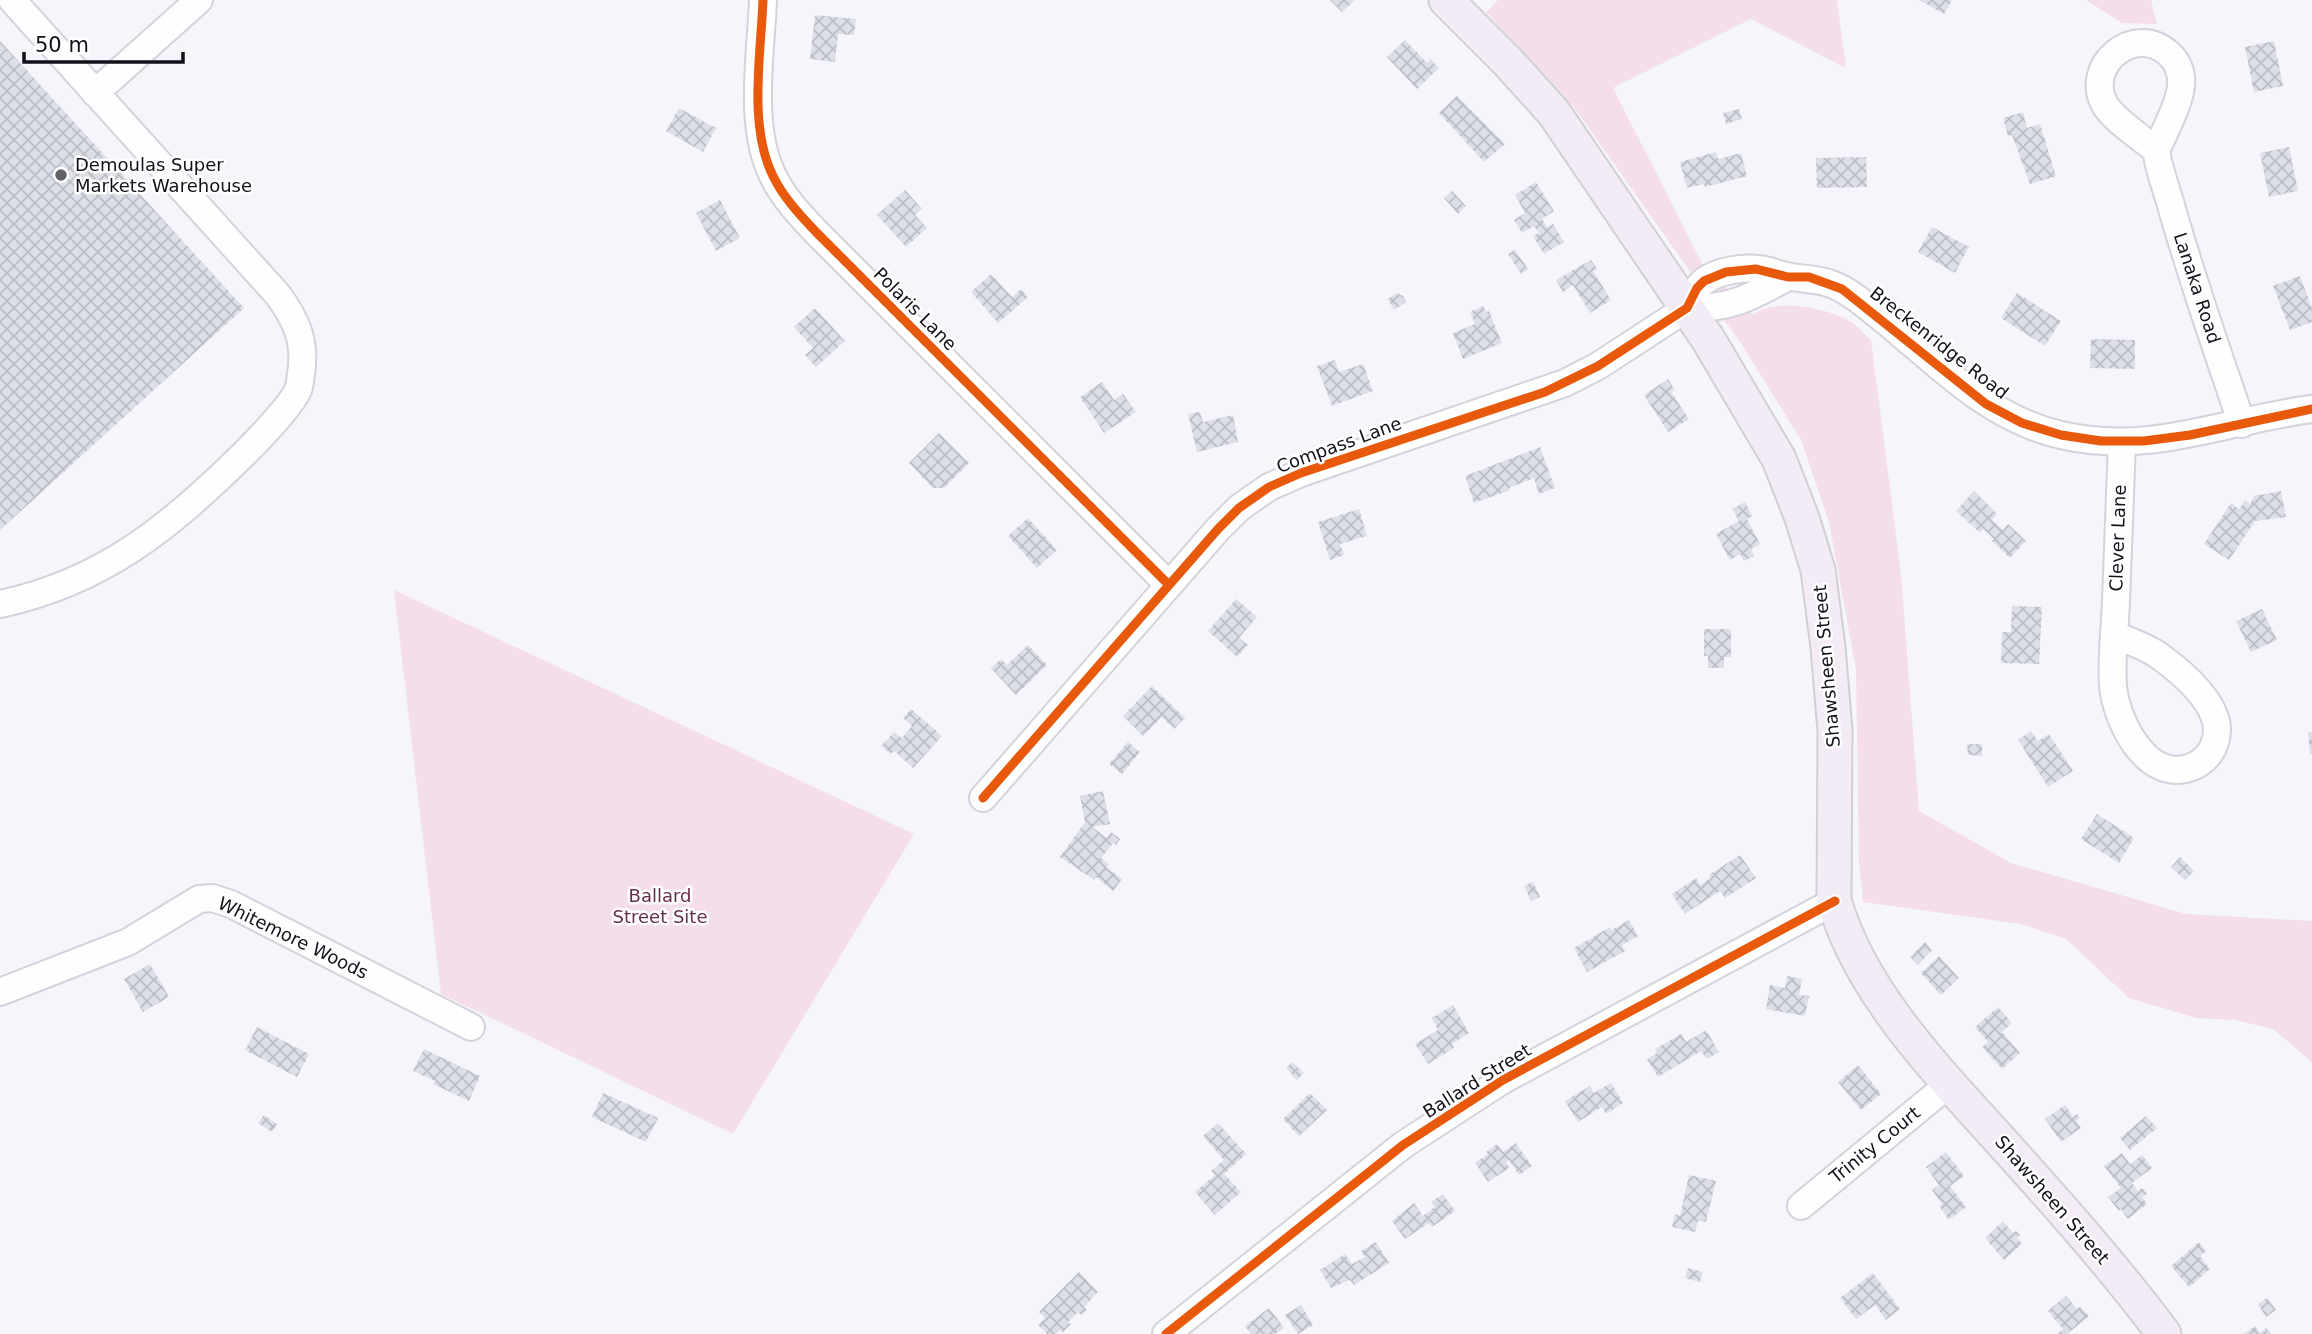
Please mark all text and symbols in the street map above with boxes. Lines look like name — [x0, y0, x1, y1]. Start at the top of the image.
scale bar — [24, 21, 184, 65]
text: 50 m — [35, 33, 89, 57]
place label: Demoulas Super Markets Warehouse — [75, 154, 252, 196]
marker: Demoulas Super Markets Warehouse — [53, 167, 69, 183]
street label: Lanaka Road — [2170, 230, 2225, 346]
street label: Polaris Lane — [870, 263, 961, 354]
street label: Breckenridge Road — [1866, 282, 2013, 403]
street label: Compass Lane — [1273, 412, 1404, 477]
street label: Clever Lane — [2105, 484, 2130, 592]
street label: Shawsheen Street — [1809, 584, 1844, 748]
park label: Ballard Street Site — [613, 885, 707, 927]
street label: Whitemore Woods — [215, 892, 372, 983]
street label: Ballard Street — [1419, 1039, 1535, 1122]
street label: Trinity Court — [1825, 1102, 1924, 1188]
street label: Shawsheen Street — [1991, 1131, 2114, 1268]

